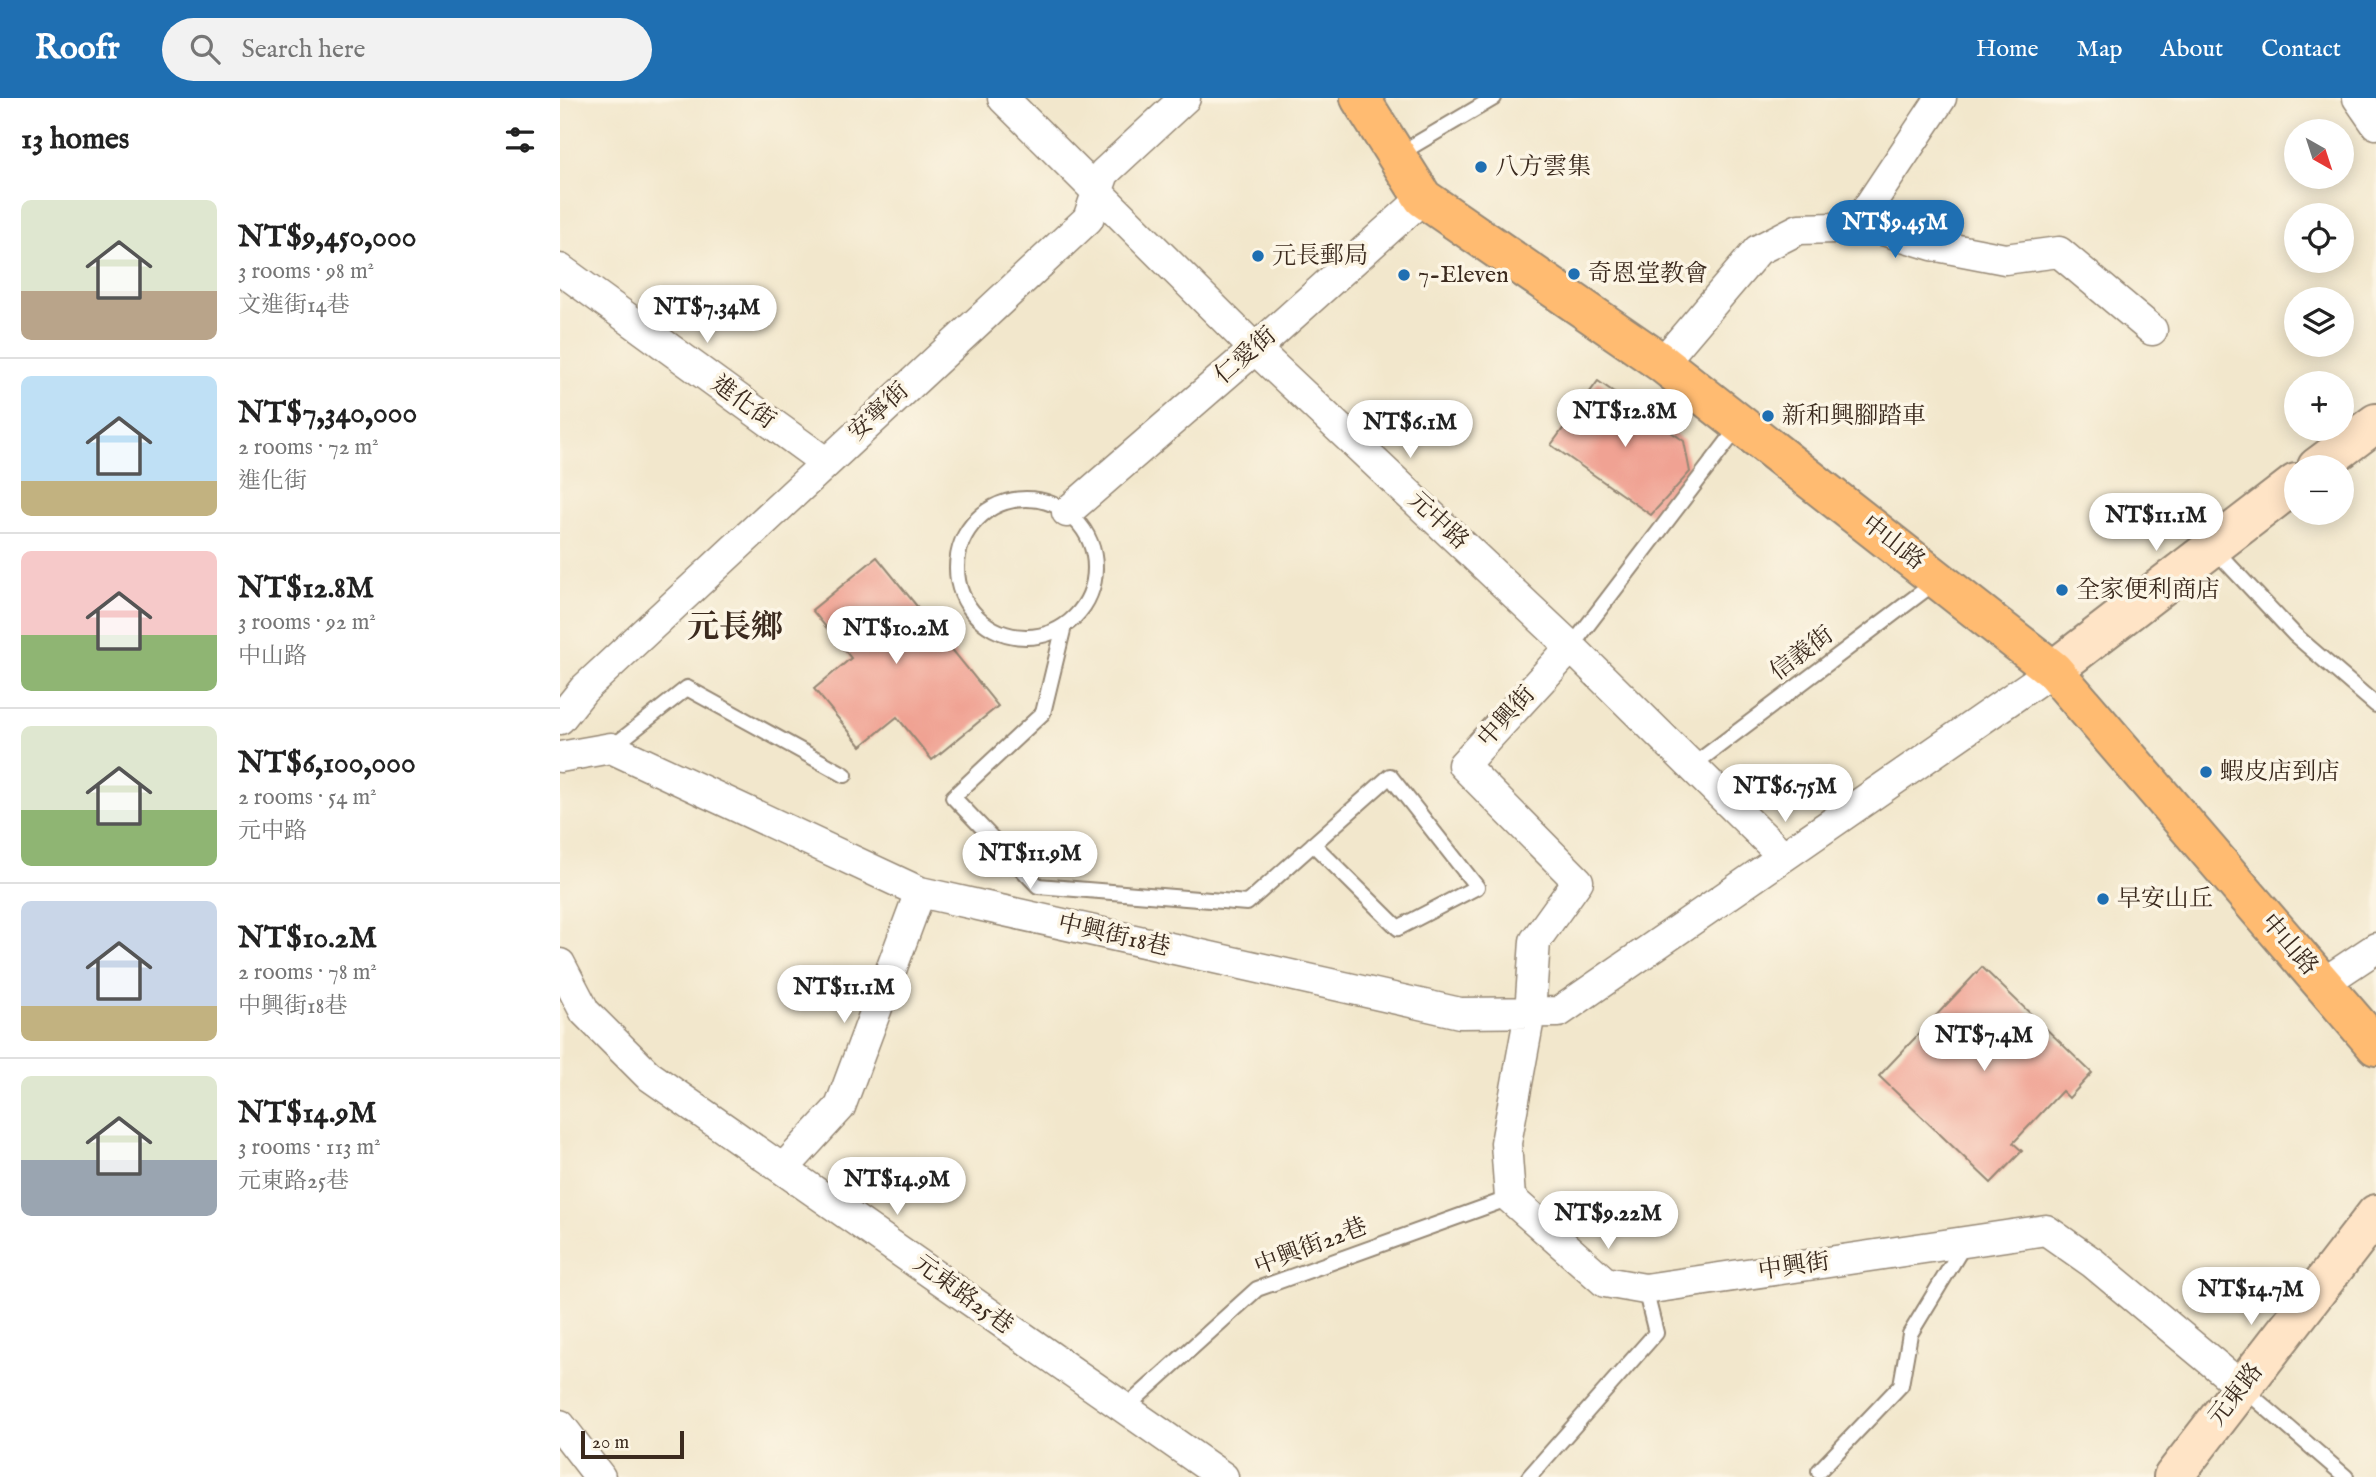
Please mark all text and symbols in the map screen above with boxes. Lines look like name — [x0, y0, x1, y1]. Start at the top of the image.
search box — [162, 18, 652, 81]
text: Roofr — [35, 28, 120, 70]
icon: search — [186, 30, 224, 68]
text: Search here — [242, 33, 365, 66]
text: Home — [1976, 34, 2039, 65]
text: Map — [2077, 34, 2123, 65]
text: About — [2161, 34, 2223, 65]
text: Contact — [2261, 34, 2341, 65]
north arrow — [2284, 119, 2354, 189]
map controls — [2284, 119, 2354, 525]
text: 13 homes — [21, 121, 129, 159]
icon: filters — [501, 121, 539, 159]
place label: 八方雲集 — [1495, 152, 1591, 183]
marker: 八方雲集 — [1473, 159, 1489, 175]
pin: NT$9.45M — [1823, 200, 1967, 260]
button: locate — [2284, 203, 2354, 273]
text: NT$9.45M — [1842, 208, 1948, 237]
text: NT$9,450,000 — [238, 219, 416, 257]
icon: home — [77, 228, 161, 312]
place label: 元長郵局 — [1272, 241, 1368, 272]
marker: 元長郵局 — [1250, 248, 1266, 264]
text: 3 rooms · 98 m² — [238, 257, 374, 286]
place label: 奇恩堂教會 — [1588, 259, 1708, 290]
place label: 7-Eleven — [1418, 260, 1509, 291]
marker: 奇恩堂教會 — [1566, 266, 1582, 282]
marker: 7-Eleven — [1396, 267, 1412, 283]
pin: NT$7.34M — [635, 286, 779, 345]
button: layers — [2284, 287, 2354, 357]
text: 文進街14巷 — [238, 291, 350, 320]
text: NT$7.34M — [654, 293, 760, 322]
street label: 仁愛街 — [1209, 321, 1283, 391]
street label: 進化街 — [705, 369, 781, 437]
button: + — [2284, 371, 2354, 441]
street label: 安寧街 — [842, 376, 916, 448]
pin: NT$12.8M — [1553, 390, 1697, 449]
text: NT$7,340,000 — [238, 395, 417, 433]
text: NT$12.8M — [1573, 397, 1677, 426]
pin: NT$6.1M — [1345, 400, 1475, 460]
place label: 新和興腳踏車 — [1782, 401, 1926, 432]
icon: home — [77, 404, 161, 488]
text: NT$6.1M — [1363, 408, 1457, 437]
marker: 新和興腳踏車 — [1760, 408, 1776, 424]
text: 2 rooms · 72 m² — [238, 433, 379, 462]
button: − — [2284, 455, 2354, 525]
text: 進化街 — [238, 467, 307, 496]
street label: 元中路 — [1401, 485, 1475, 557]
pin: NT$11.1M — [2084, 494, 2228, 553]
text: NT$11.1M — [2105, 501, 2207, 530]
street label: 中山路 — [1855, 509, 1931, 577]
text: NT$12.8M — [238, 570, 374, 608]
place label: 全家便利商店 — [2076, 575, 2220, 606]
icon: home — [77, 579, 161, 663]
marker: 全家便利商店 — [2054, 582, 2070, 598]
pin: NT$10.2M — [824, 606, 968, 666]
text: 3 rooms · 92 m² — [238, 608, 376, 637]
district label: 元長鄉 — [687, 608, 783, 649]
text: NT$10.2M — [843, 614, 949, 643]
street label: 信義街 — [1764, 620, 1840, 688]
text: 中山路 — [238, 642, 307, 671]
street label: 中興街 — [1471, 680, 1543, 754]
text: NT$6,100,000 — [238, 745, 416, 783]
icon: home — [77, 754, 161, 838]
place label: 蝦皮店到店 — [2220, 757, 2340, 788]
pin: NT$6.75M — [1713, 764, 1857, 824]
marker: 蝦皮店到店 — [2198, 764, 2214, 780]
text: NT$6.75M — [1733, 772, 1837, 801]
text: 2 rooms · 54 m² — [238, 783, 377, 812]
text: 元中路 — [238, 817, 307, 846]
pin: NT$11.9M — [958, 832, 1102, 891]
text: NT$11.9M — [978, 839, 1082, 868]
place label: 早安山丘 — [2117, 884, 2213, 915]
marker: 早安山丘 — [2095, 891, 2111, 907]
street label: 中興街18巷 — [1055, 908, 1173, 964]
street label: 中山路 — [2254, 908, 2324, 982]
text: NT$10.2M — [238, 920, 377, 958]
icon: home — [77, 929, 161, 1013]
text: 2 rooms · 78 m² — [238, 958, 377, 987]
pin: NT$11.1M — [772, 965, 916, 1025]
text: NT$11.1M — [793, 973, 895, 1002]
text: 中興街18巷 — [238, 992, 348, 1021]
pin: NT$7.4M — [1919, 1014, 2049, 1073]
text: NT$7.4M — [1935, 1021, 2033, 1050]
text: NT$14.9M — [238, 1095, 377, 1133]
icon: home — [77, 1104, 161, 1188]
text: 3 rooms · 113 m² — [238, 1133, 381, 1162]
pin: NT$14.9M — [825, 1158, 969, 1217]
text: NT$14.9M — [844, 1165, 950, 1194]
text: 元東路25巷 — [238, 1167, 349, 1196]
pin: NT$9.22M — [1536, 1192, 1680, 1251]
text: NT$9.22M — [1554, 1199, 1662, 1228]
street label: 中興街22巷 — [1250, 1211, 1372, 1283]
street label: 中興街 — [1756, 1247, 1832, 1287]
street label: 元東路25巷 — [907, 1248, 1019, 1342]
pin: NT$14.7M — [2179, 1268, 2323, 1327]
text: NT$14.7M — [2198, 1275, 2304, 1304]
street label: 元東路 — [2202, 1357, 2270, 1433]
scale bar — [581, 1428, 684, 1460]
text: 20 m — [592, 1431, 629, 1455]

